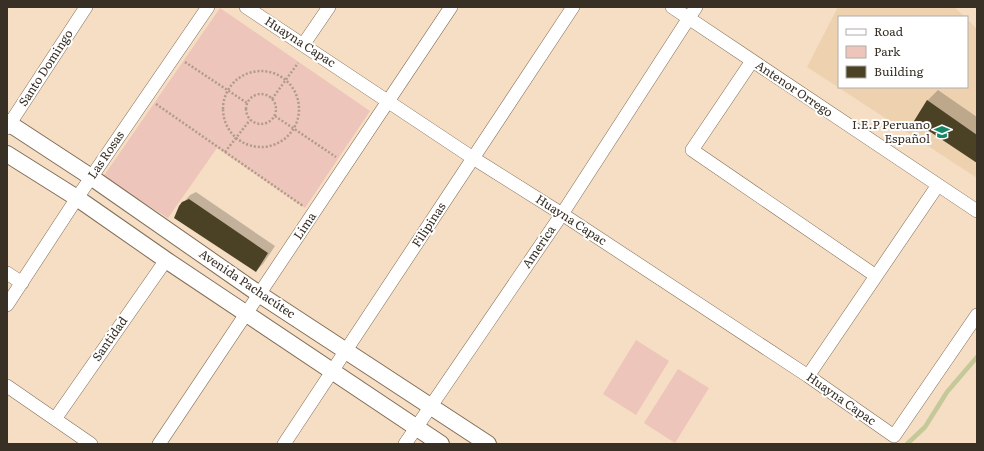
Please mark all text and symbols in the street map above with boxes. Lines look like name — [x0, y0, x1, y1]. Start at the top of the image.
street label: Huayna Capac — [262, 11, 340, 71]
legend — [838, 16, 968, 88]
text: Road — [874, 22, 904, 40]
street label: Santo Domingo — [14, 25, 77, 109]
text: Park — [874, 42, 901, 60]
street label: Antenor Orrego — [752, 56, 837, 121]
text: Building — [874, 62, 924, 80]
place label: I.E.P Peruano Español — [852, 115, 930, 147]
school or university icon: I.E.P Peruano Español — [933, 123, 951, 141]
street label: Las Rosas — [83, 126, 128, 182]
street label: Huayna Capac — [533, 189, 611, 249]
street label: Filipinas — [407, 198, 450, 251]
street label: Lima — [288, 208, 320, 243]
street label: America — [517, 221, 559, 272]
street label: Avenida Pachacútec — [196, 244, 299, 322]
street label: Santidad — [87, 312, 132, 364]
street label: Huayna Capac — [803, 367, 880, 429]

